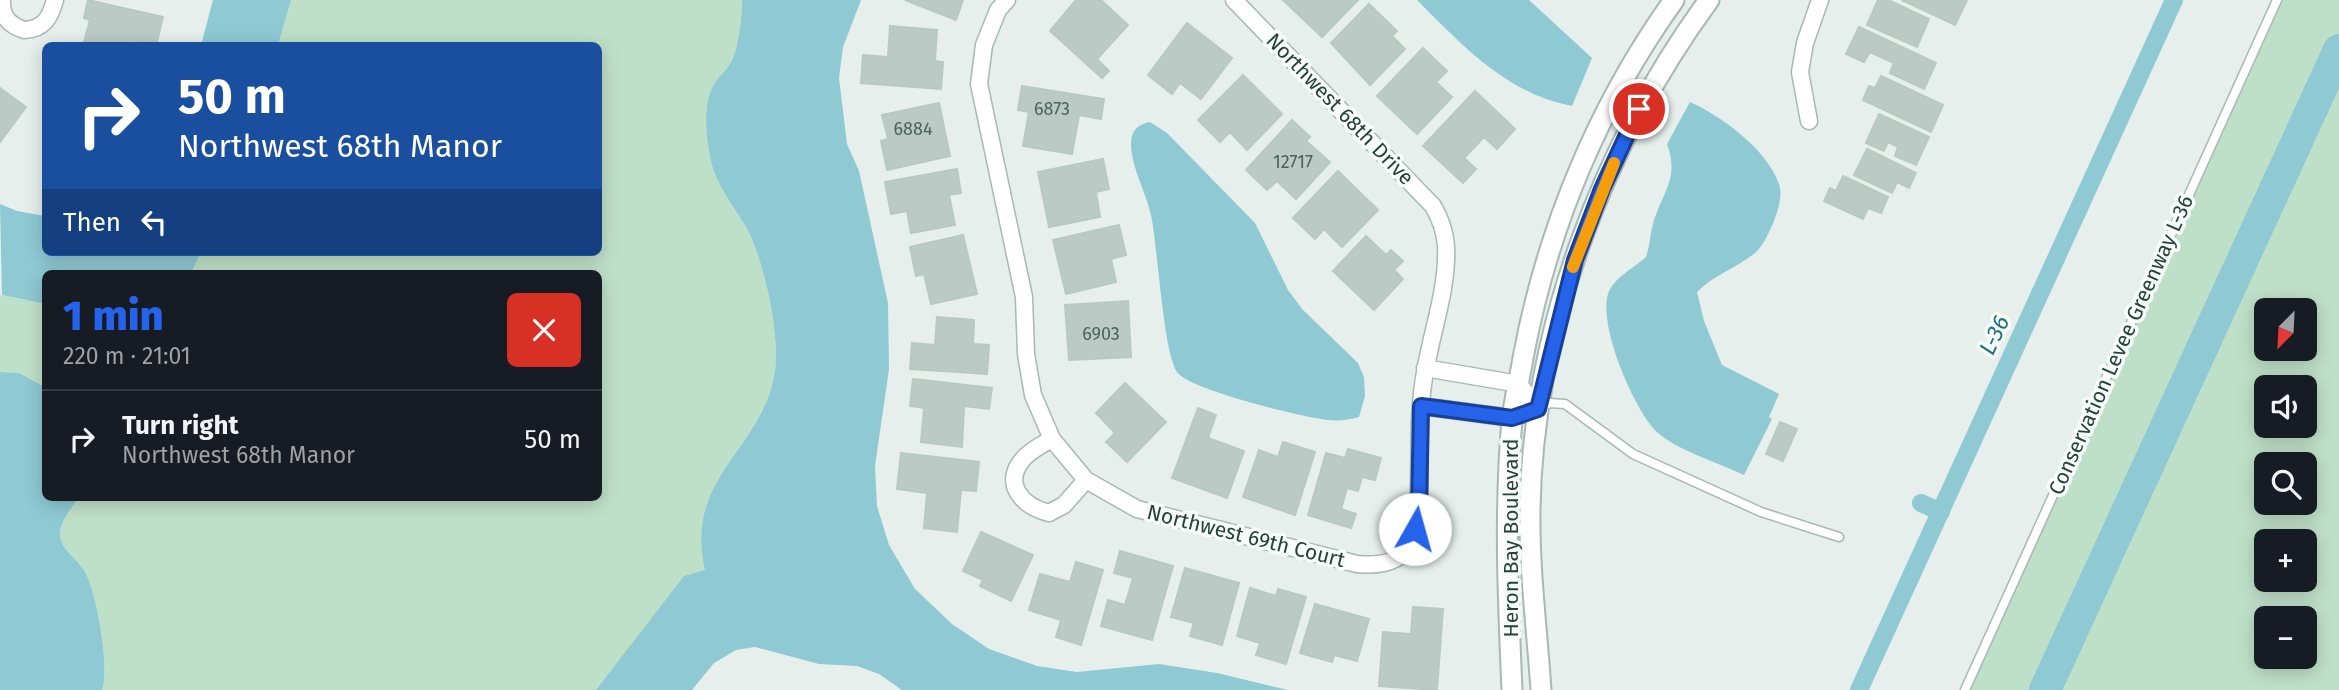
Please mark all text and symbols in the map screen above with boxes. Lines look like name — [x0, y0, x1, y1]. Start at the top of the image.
street label: Northwest 68th Drive — [1261, 27, 1419, 191]
text: 50 m — [178, 67, 286, 126]
icon: right — [63, 70, 154, 161]
pin — [1609, 79, 1669, 139]
icon: arrive — [1620, 90, 1658, 128]
house number: 6873 — [1034, 98, 1070, 120]
house number: 6884 — [893, 118, 933, 140]
text: Northwest 68th Manor — [178, 127, 502, 165]
house number: 12717 — [1273, 151, 1313, 173]
street label: Conservation Levee Greenway L-36 — [2043, 191, 2199, 499]
icon: left — [135, 203, 173, 241]
text: Then — [63, 207, 121, 238]
text: 1 min — [63, 291, 164, 341]
button: close — [507, 293, 581, 367]
north arrow — [2254, 298, 2317, 360]
map controls — [2254, 298, 2317, 669]
water label: L-36 — [1973, 311, 2015, 359]
house number: 6903 — [1082, 323, 1120, 345]
text: 220 m · 21:01 — [63, 342, 191, 370]
button: sound — [2254, 375, 2317, 438]
text: Turn right — [122, 410, 239, 441]
icon: right — [63, 420, 101, 458]
text: 50 m — [524, 424, 581, 455]
street label: Heron Bay Boulevard — [1498, 438, 1524, 638]
text: Northwest 68th Manor — [122, 441, 355, 469]
button: search — [2254, 452, 2317, 515]
position arrow — [1378, 492, 1452, 566]
street label: Northwest 69th Court — [1144, 499, 1348, 573]
button: + — [2254, 529, 2317, 592]
button: − — [2254, 606, 2317, 669]

